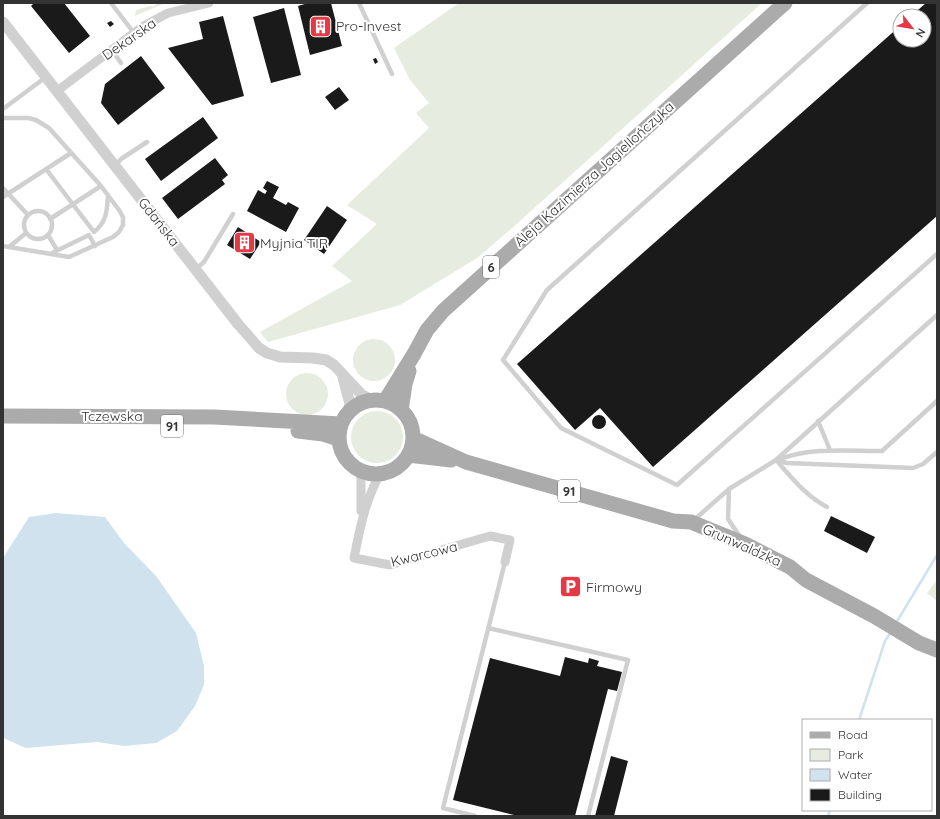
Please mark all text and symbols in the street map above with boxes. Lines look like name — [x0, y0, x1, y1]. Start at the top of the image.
north arrow — [892, 8, 932, 48]
building icon: Pro-Invest — [307, 13, 333, 39]
street label: Dekarska — [98, 14, 160, 64]
place label: Pro-Invest — [336, 17, 402, 35]
text: N — [912, 26, 929, 40]
street label: Aleja Kazimierza Jagiellończyka — [510, 98, 678, 250]
street label: Gdańska — [134, 194, 184, 250]
building icon: Myjnia TIR — [231, 230, 257, 256]
place label: Myjnia TIR — [260, 234, 328, 252]
road number: 6 — [483, 256, 499, 278]
street label: Tczewska — [81, 407, 143, 425]
road number: 91 — [161, 415, 183, 437]
road number: 91 — [558, 480, 580, 502]
street label: Grunwaldzka — [700, 520, 784, 570]
street label: Kwarcowa — [389, 537, 459, 571]
parking icon: Firmowy — [557, 574, 583, 600]
place label: Firmowy — [586, 578, 642, 596]
legend — [802, 719, 932, 811]
text: Road — [838, 727, 868, 742]
text: Park — [838, 747, 863, 762]
text: Water — [838, 767, 873, 782]
text: Building — [838, 787, 882, 802]

